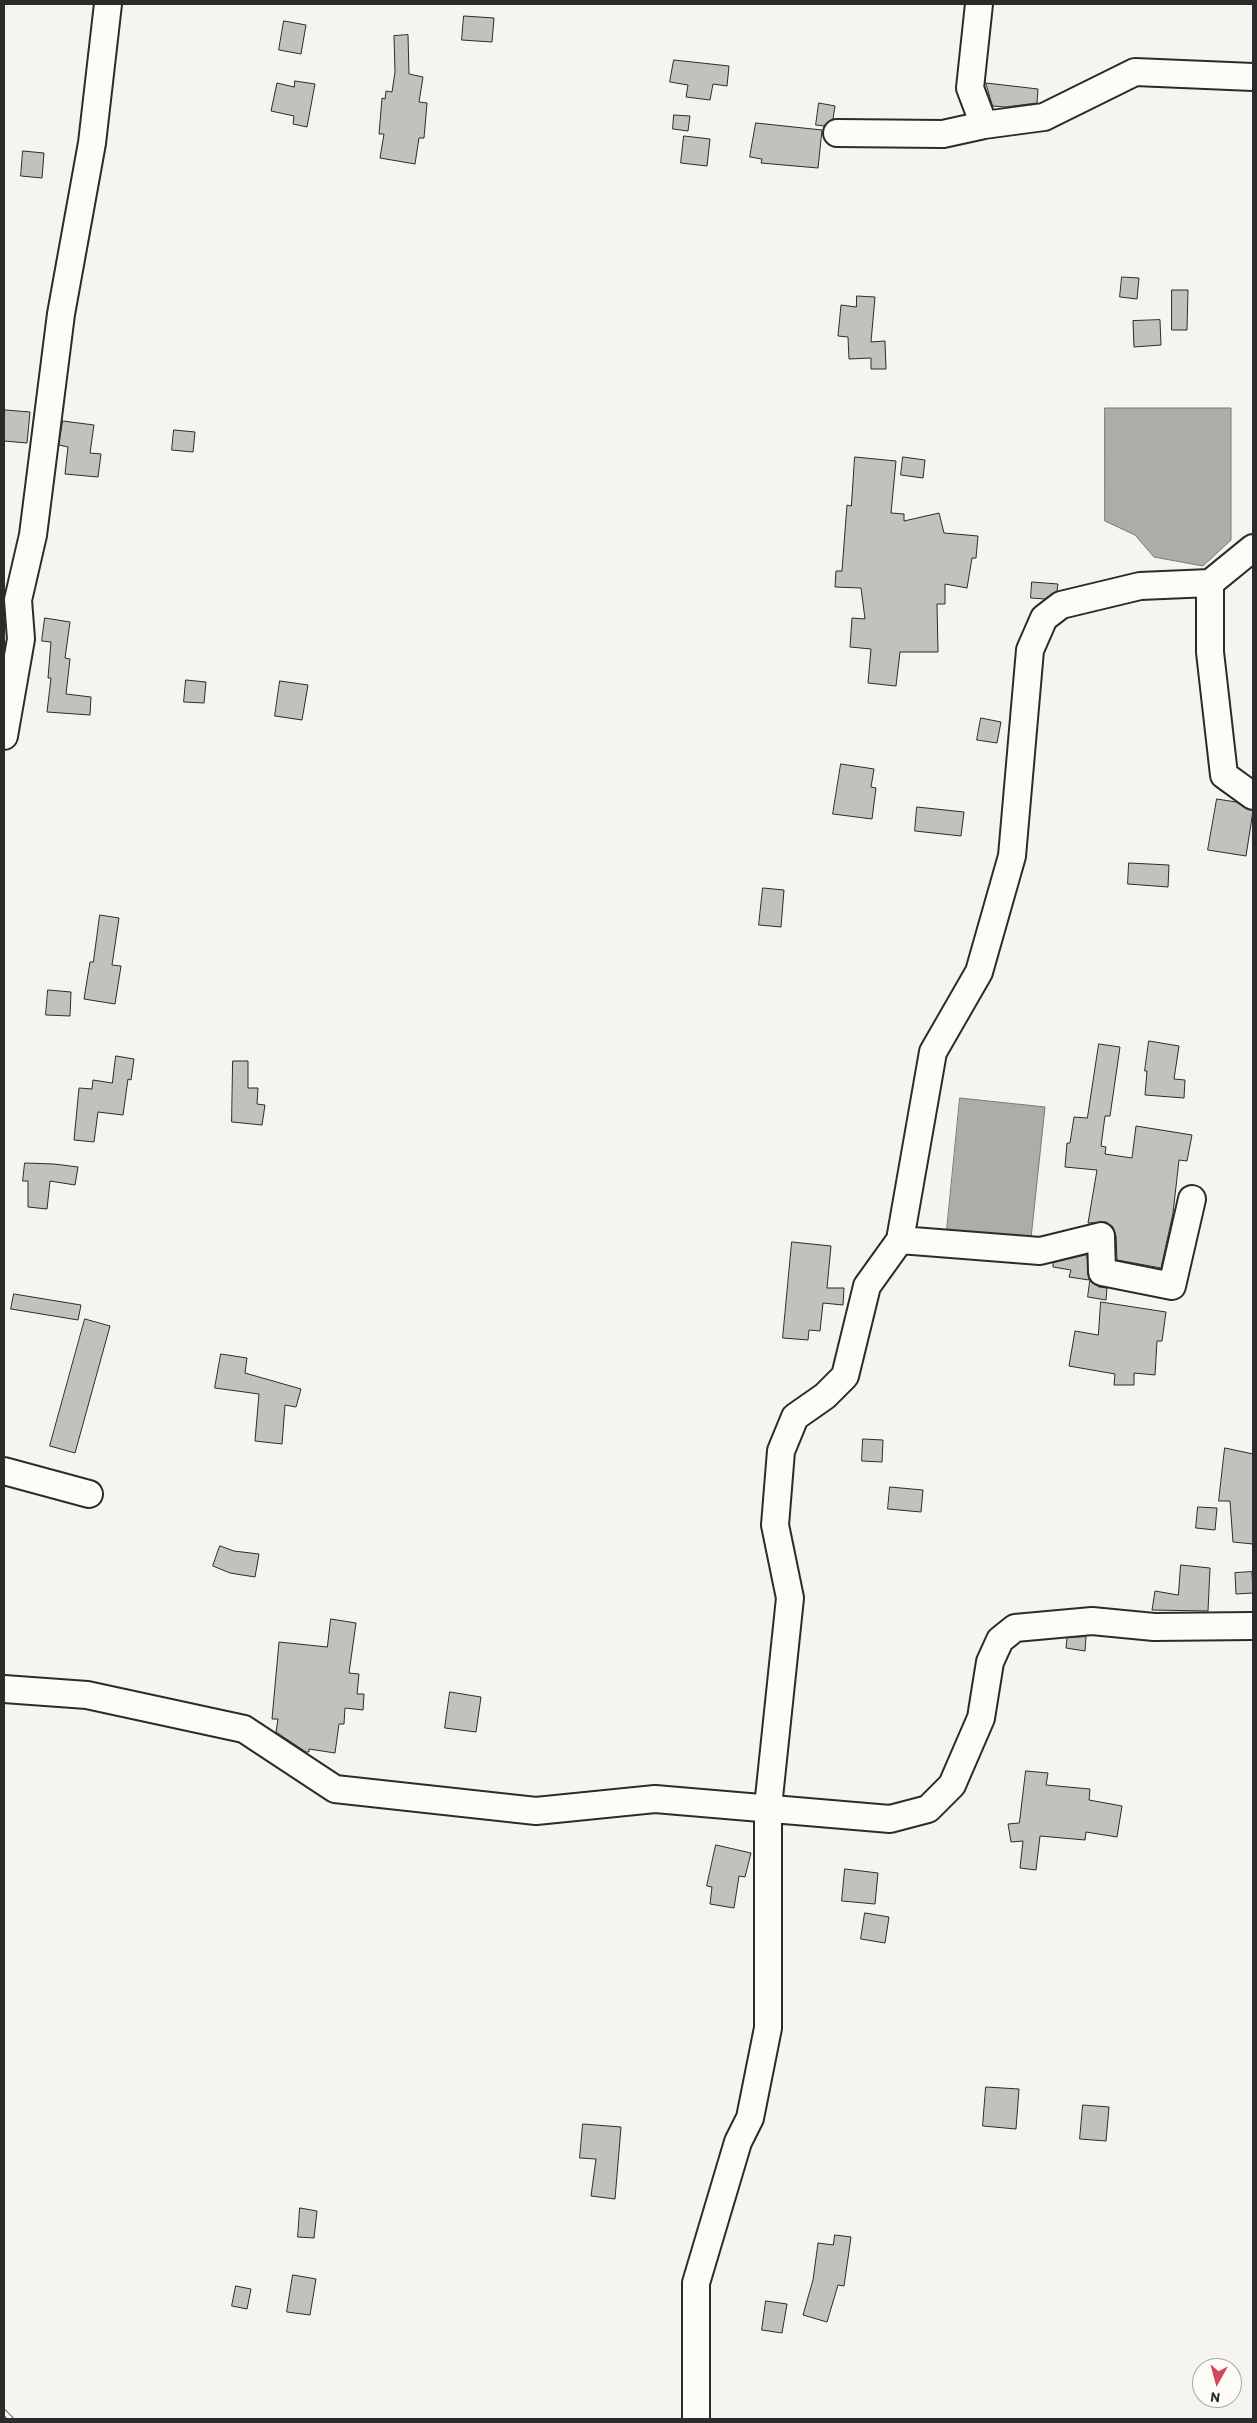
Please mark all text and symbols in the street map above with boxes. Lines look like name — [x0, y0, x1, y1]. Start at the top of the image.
north arrow — [1192, 2358, 1242, 2408]
text: N — [1210, 2388, 1221, 2406]

